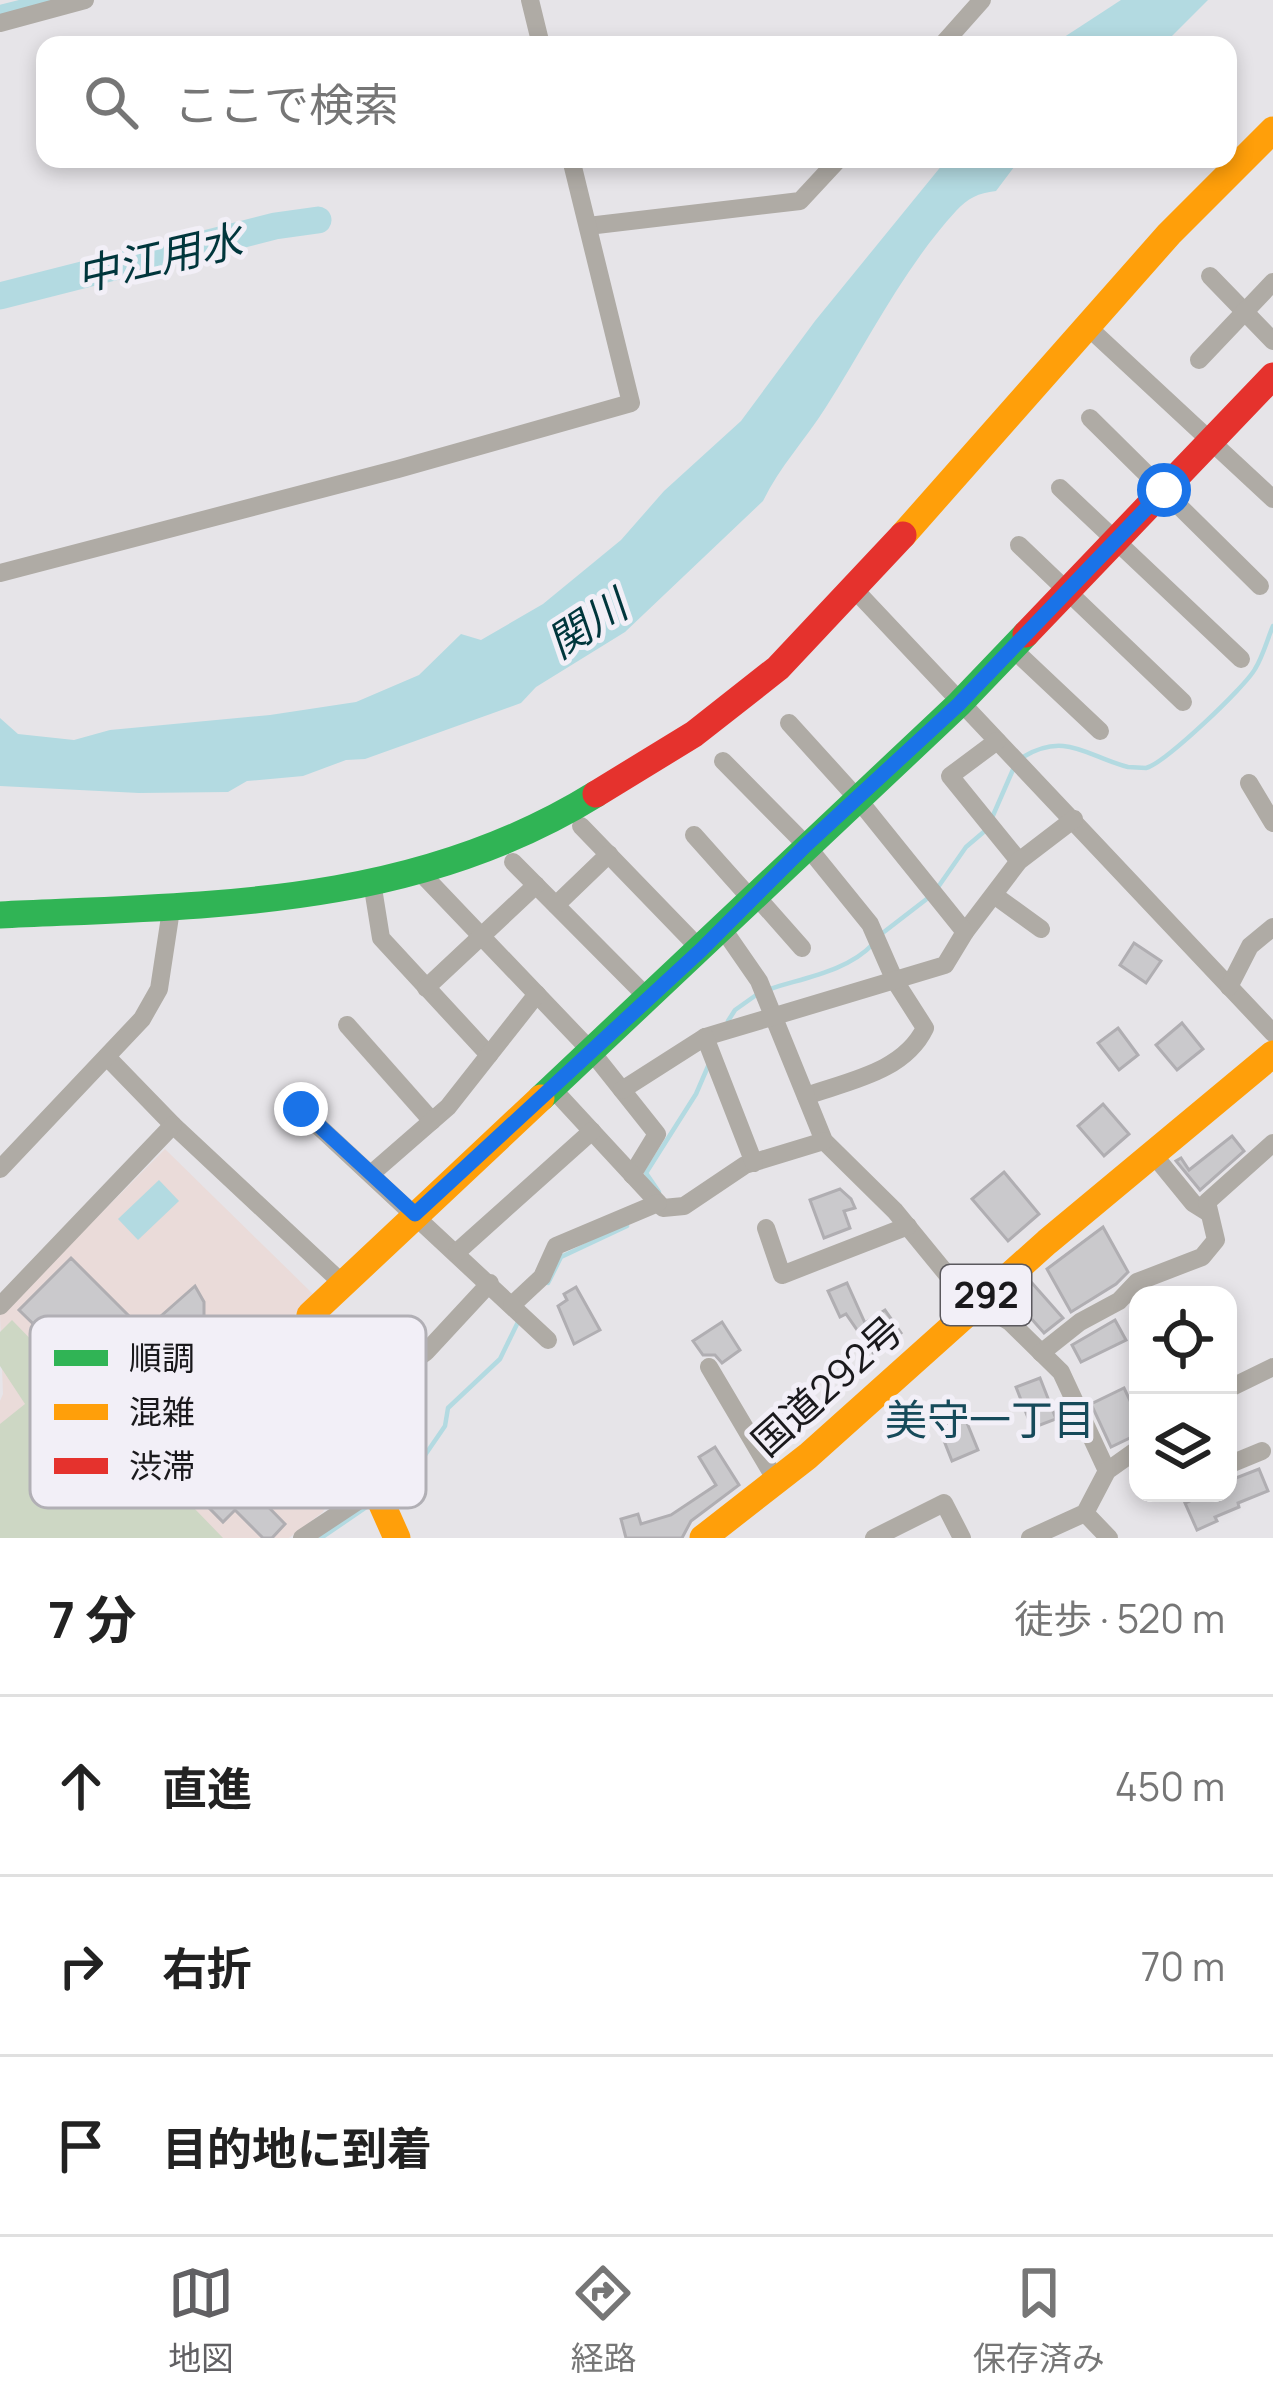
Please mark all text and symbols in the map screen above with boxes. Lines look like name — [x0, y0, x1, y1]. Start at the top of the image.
search box — [36, 36, 1237, 168]
icon: search — [78, 69, 144, 135]
text: ここで検索 — [174, 73, 399, 135]
water label: 中江用水 — [70, 209, 251, 304]
route start — [1137, 463, 1191, 517]
water label: 関川 — [535, 574, 641, 670]
route end — [274, 1082, 328, 1136]
road number: 292 — [941, 1265, 1031, 1325]
map controls — [1129, 1286, 1237, 1502]
button: locate — [1129, 1286, 1237, 1394]
street label: 国道292号 — [739, 1303, 913, 1467]
legend — [30, 1316, 426, 1508]
text: 順調 — [129, 1335, 195, 1380]
text: 混雑 — [129, 1389, 195, 1434]
district label: 美守一丁目 — [885, 1390, 1095, 1448]
button: layers — [1129, 1394, 1237, 1502]
text: 渋滞 — [129, 1443, 195, 1488]
text: 7 分 — [48, 1584, 136, 1653]
text: 徒歩 · 520 m — [1014, 1591, 1225, 1645]
icon: ahead — [48, 1753, 114, 1819]
text: 直進 — [162, 1757, 252, 1819]
text: 450 m — [1115, 1759, 1225, 1813]
icon: right — [48, 1933, 114, 1999]
text: 右折 — [162, 1937, 252, 1999]
text: 70 m — [1141, 1939, 1225, 1993]
icon: arrive — [48, 2113, 114, 2179]
text: 目的地に到着 — [162, 2117, 432, 2179]
tab: 地図 — [168, 2260, 234, 2380]
tab: 経路 — [570, 2260, 636, 2380]
tab: 保存済み — [973, 2260, 1105, 2380]

